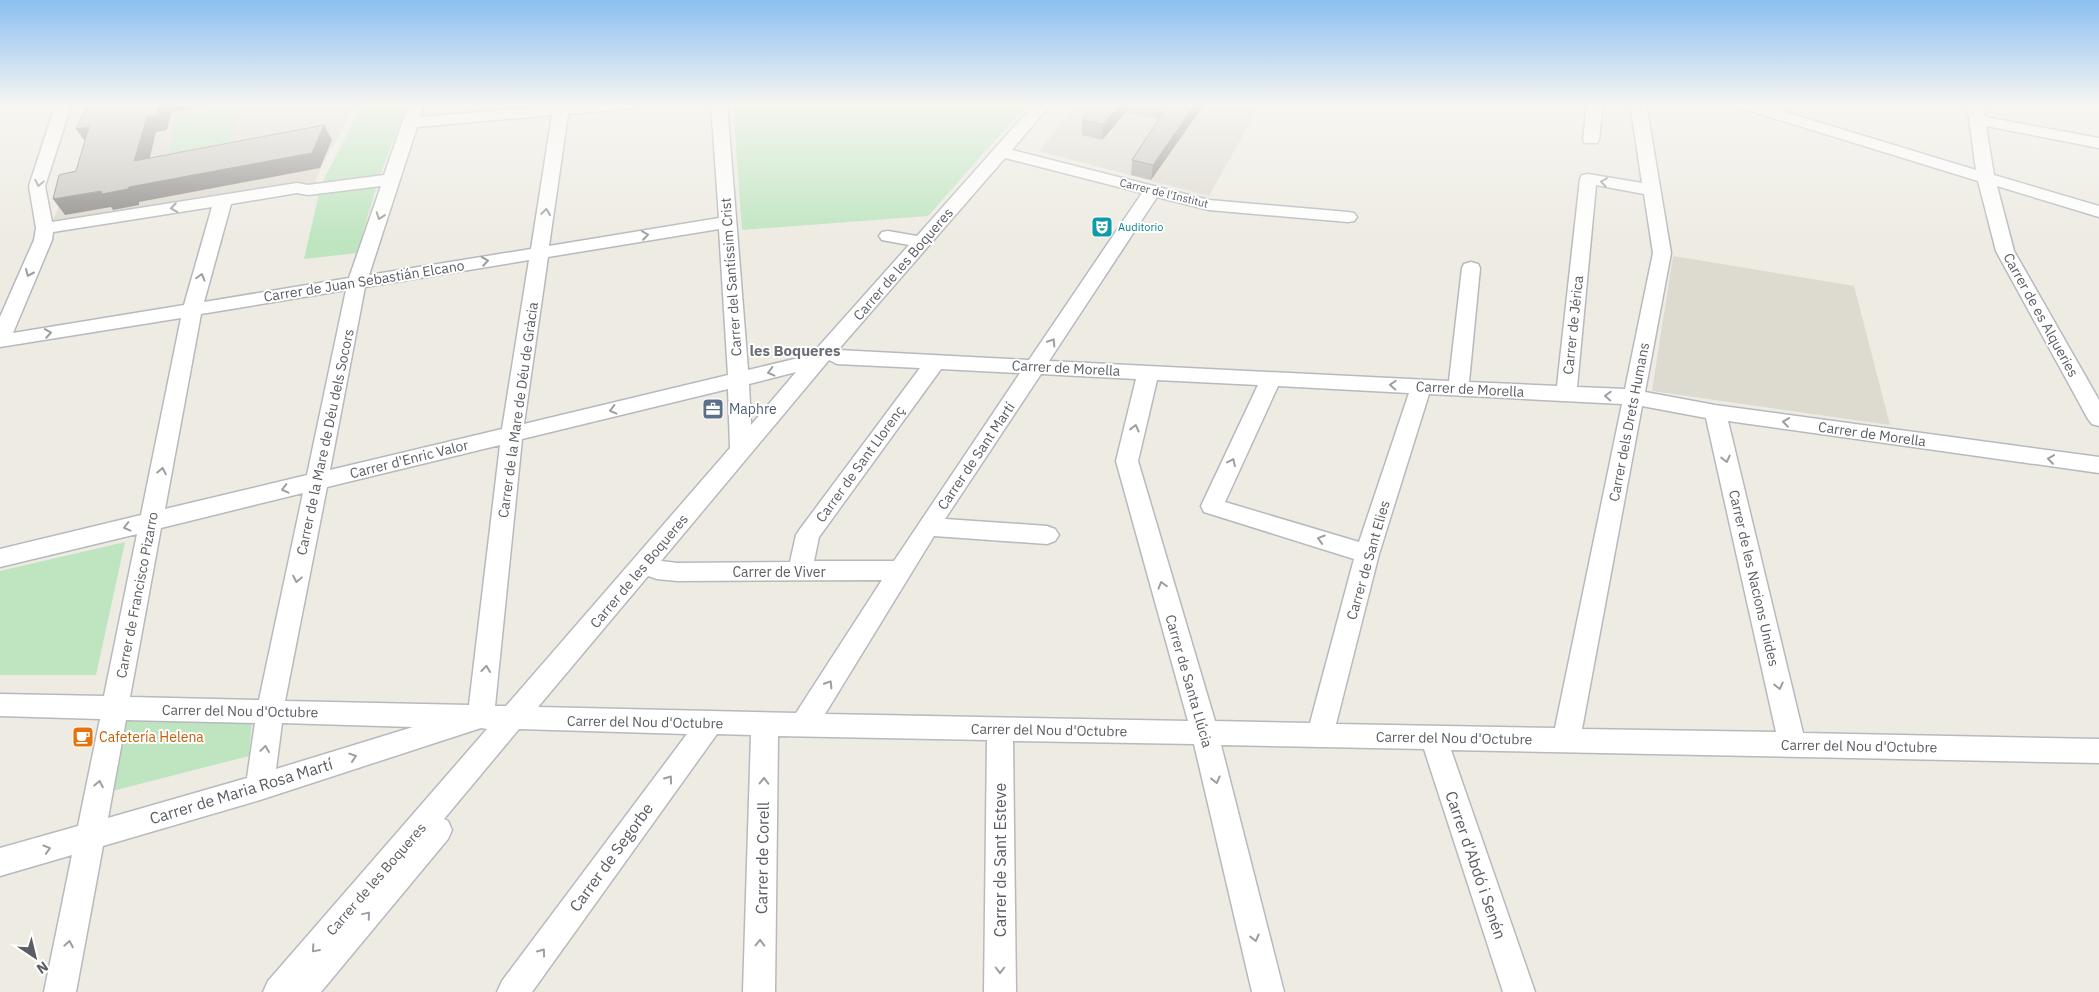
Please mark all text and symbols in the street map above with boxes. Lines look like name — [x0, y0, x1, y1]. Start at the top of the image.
street label: Carrer de l'Institut — [1118, 175, 1210, 211]
one-way arrow — [1599, 177, 1607, 188]
one-way arrow — [35, 179, 45, 187]
street label: Carrer del Santíssim Crist — [716, 197, 746, 357]
one-way arrow — [170, 202, 179, 212]
street label: Carrer de les Boqueres — [849, 204, 957, 324]
one-way arrow — [540, 208, 550, 217]
one-way arrow — [375, 211, 385, 220]
theatre icon: Auditorio — [1090, 215, 1114, 239]
place label: Auditorio — [1118, 220, 1163, 234]
one-way arrow — [641, 230, 649, 241]
street label: Carrer de es Alqueries — [1999, 250, 2083, 380]
street label: Carrer de Juan Sebastián Elcano — [262, 256, 466, 306]
one-way arrow — [480, 257, 489, 267]
one-way arrow — [24, 268, 35, 277]
one-way arrow — [196, 274, 206, 282]
street label: Carrer de Jérica — [1559, 274, 1587, 375]
street label: Carrer de la Mare de Déu de Gràcia — [494, 300, 542, 519]
street label: Carrer de la Mare de Déu dels Socors — [292, 327, 358, 557]
one-way arrow — [44, 328, 52, 339]
one-way arrow — [1046, 339, 1055, 348]
district label: les Boqueres — [749, 341, 841, 360]
street label: Carrer dels Drets Humans — [1605, 341, 1653, 503]
street label: Carrer de Morella — [1011, 356, 1121, 380]
one-way arrow — [767, 366, 775, 376]
street label: Carrer de Morella — [1415, 377, 1525, 401]
one-way arrow — [1389, 379, 1397, 390]
one-way arrow — [1604, 390, 1612, 401]
office icon: Maphre — [701, 397, 725, 421]
street label: Carrer de Sant Martí — [933, 398, 1019, 513]
place label: Maphre — [729, 400, 777, 418]
street label: Carrer de Sant Llorenç — [812, 402, 908, 526]
one-way arrow — [608, 404, 617, 415]
one-way arrow — [1781, 417, 1790, 427]
street label: Carrer de Morella — [1817, 418, 1928, 451]
one-way arrow — [1129, 424, 1140, 433]
street label: Carrer d'Enric Valor — [348, 436, 470, 482]
one-way arrow — [2046, 454, 2055, 464]
one-way arrow — [1720, 455, 1731, 464]
one-way arrow — [1226, 458, 1236, 467]
one-way arrow — [156, 466, 166, 475]
one-way arrow — [280, 483, 289, 494]
street label: Carrer de les Nacions Unides — [1725, 488, 1783, 668]
street label: Carrer de Sant Elies — [1342, 498, 1394, 622]
street label: Carrer de Francisco Pizarro — [112, 510, 162, 680]
street label: Carrer de les Boqueres — [586, 510, 692, 632]
one-way arrow — [123, 521, 132, 532]
one-way arrow — [1317, 535, 1325, 545]
street label: Carrer de Viver — [732, 563, 826, 581]
one-way arrow — [292, 574, 302, 583]
one-way arrow — [1158, 581, 1168, 590]
street label: Carrer de Santa Llúcia — [1161, 612, 1217, 750]
one-way arrow — [480, 664, 491, 672]
one-way arrow — [823, 680, 832, 689]
one-way arrow — [1773, 681, 1784, 690]
street label: Carrer del Nou d'Octubre — [162, 701, 319, 721]
street label: Carrer del Nou d'Octubre — [567, 712, 724, 732]
street label: Carrer del Nou d'Octubre — [971, 720, 1128, 740]
cafe icon: Cafetería Helena — [71, 725, 95, 749]
place label: Cafetería Helena — [99, 728, 204, 746]
street label: Carrer del Nou d'Octubre — [1376, 728, 1533, 748]
street label: Carrer del Nou d'Octubre — [1781, 736, 1938, 756]
one-way arrow — [259, 745, 269, 754]
one-way arrow — [349, 753, 357, 763]
street label: Carrer de Maria Rosa Martí — [147, 754, 335, 828]
one-way arrow — [663, 775, 672, 785]
one-way arrow — [1210, 776, 1221, 785]
one-way arrow — [759, 777, 769, 784]
one-way arrow — [94, 780, 104, 789]
street label: Carrer de Sant Esteve — [990, 783, 1010, 937]
street label: Carrer d'Abdó i Senén — [1441, 788, 1511, 942]
street label: Carrer de Segorbe — [565, 798, 657, 915]
street label: Carrer de Corell — [751, 802, 773, 914]
street label: Carrer de les Boqueres — [322, 819, 430, 939]
one-way arrow — [42, 844, 50, 854]
one-way arrow — [361, 911, 370, 920]
north arrow — [10, 932, 60, 982]
one-way arrow — [1249, 934, 1259, 942]
one-way arrow — [755, 939, 765, 947]
one-way arrow — [63, 940, 74, 948]
one-way arrow — [312, 944, 321, 953]
one-way arrow — [536, 949, 545, 958]
text: N — [33, 957, 52, 978]
one-way arrow — [995, 966, 1005, 974]

